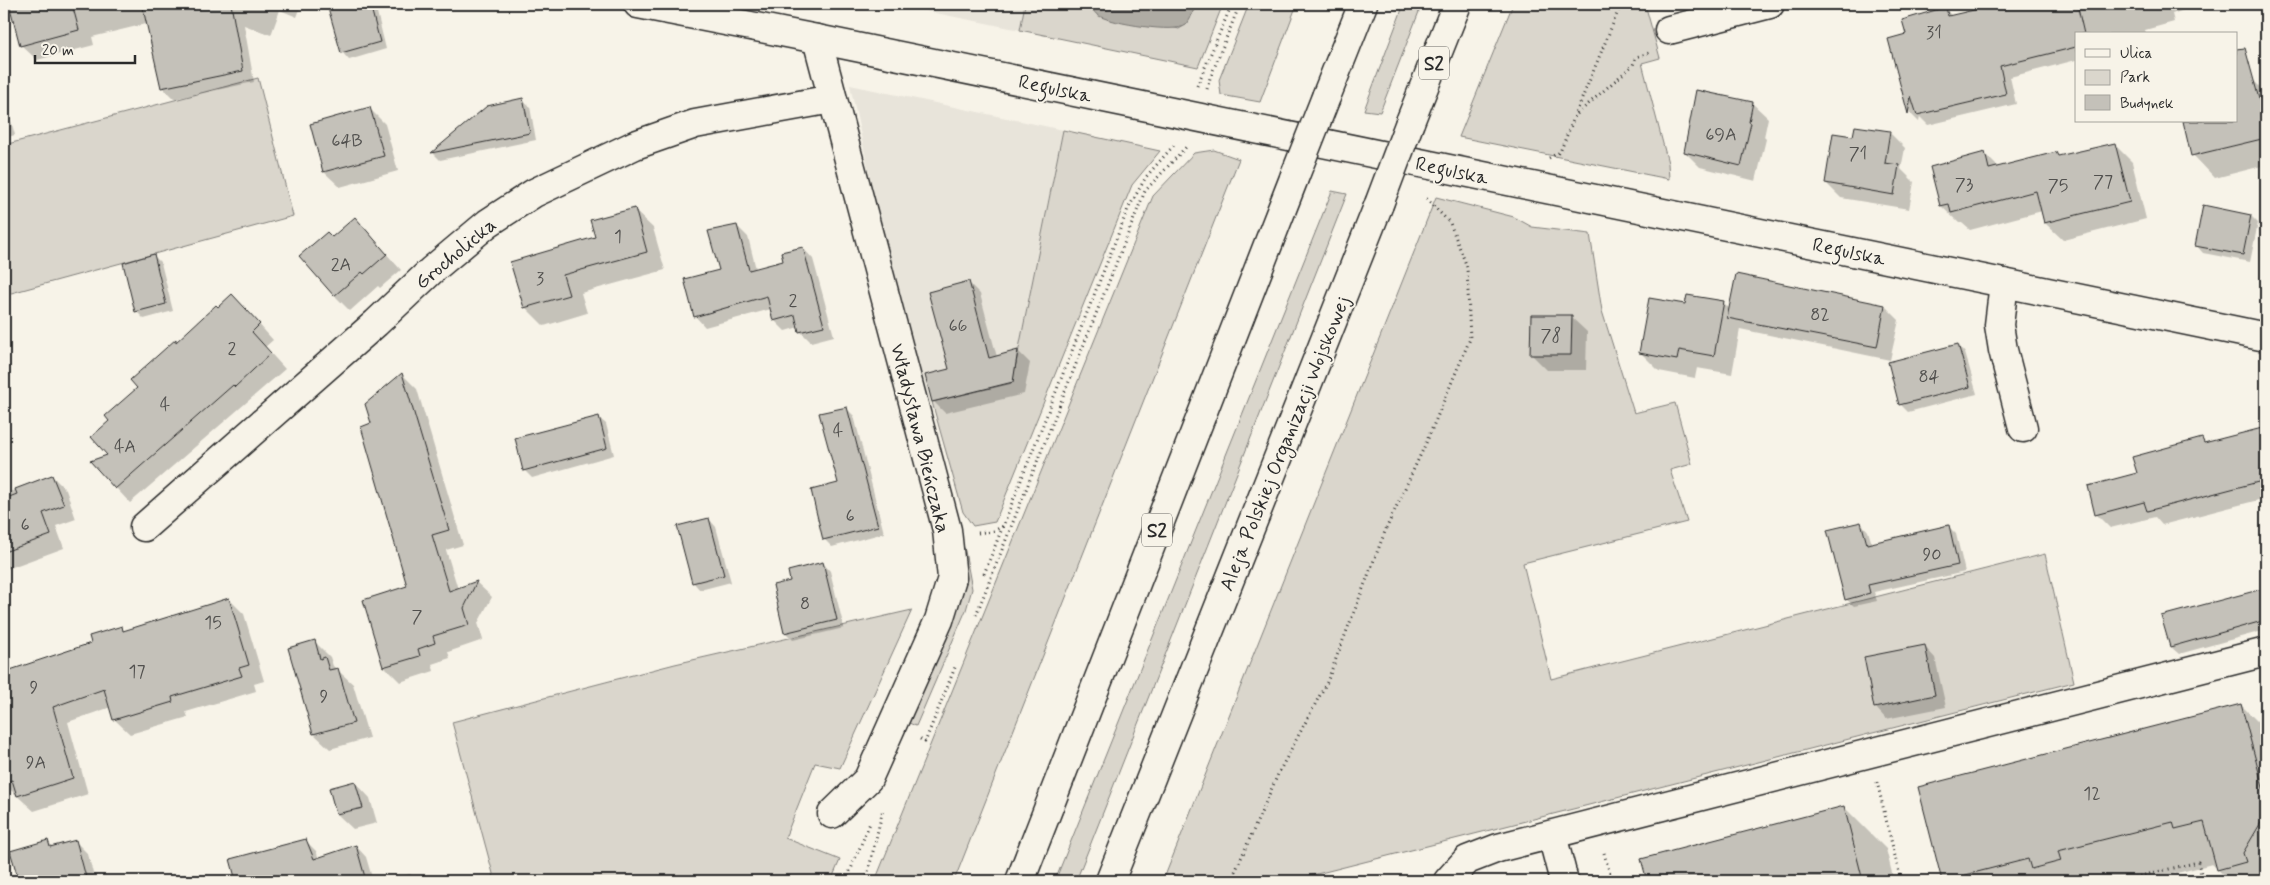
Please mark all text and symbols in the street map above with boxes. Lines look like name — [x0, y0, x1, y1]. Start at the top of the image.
house number: 31 — [1926, 21, 1942, 45]
scale bar — [35, 32, 135, 64]
legend — [2075, 32, 2238, 122]
text: 20 m — [42, 41, 74, 61]
text: Ulica — [2120, 44, 2153, 64]
road number: S2 — [1419, 46, 1449, 80]
text: Park — [2120, 68, 2150, 88]
street label: Regulska — [1015, 69, 1095, 113]
text: Budynek — [2120, 94, 2174, 114]
house number: 69A — [1705, 123, 1737, 147]
house number: 64B — [331, 129, 363, 153]
house number: 71 — [1849, 142, 1867, 166]
street label: Regulska — [1412, 151, 1492, 195]
house number: 77 — [2093, 170, 2113, 194]
house number: 73 — [1955, 173, 1974, 197]
house number: 75 — [2048, 174, 2068, 198]
street label: Grocholicka — [409, 212, 502, 296]
house number: 1 — [614, 225, 622, 249]
street label: Regulska — [1809, 232, 1889, 276]
house number: 2A — [331, 253, 351, 277]
house number: 3 — [536, 267, 544, 291]
house number: 2 — [789, 289, 798, 313]
street label: Aleja Polskiej Organizacji Wojskowej — [1214, 292, 1358, 596]
house number: 82 — [1810, 303, 1830, 327]
house number: 66 — [948, 314, 968, 338]
house number: 78 — [1541, 324, 1561, 348]
house number: 2 — [228, 337, 237, 361]
street label: Władysława Bieńczaka — [883, 341, 956, 536]
house number: 84 — [1918, 365, 1940, 389]
house number: 4 — [160, 393, 170, 417]
house number: 4 — [833, 419, 843, 443]
house number: 4A — [114, 435, 136, 459]
house number: 6 — [845, 504, 855, 528]
house number: 6 — [20, 513, 30, 537]
road number: S2 — [1142, 514, 1172, 546]
house number: 90 — [1922, 543, 1942, 567]
house number: 8 — [800, 592, 810, 616]
house number: 7 — [412, 605, 423, 629]
house number: 15 — [204, 611, 222, 635]
house number: 17 — [128, 660, 146, 684]
house number: 9 — [30, 676, 39, 700]
house number: 9 — [320, 685, 329, 709]
house number: 9A — [26, 751, 46, 775]
house number: 12 — [2083, 782, 2101, 806]

